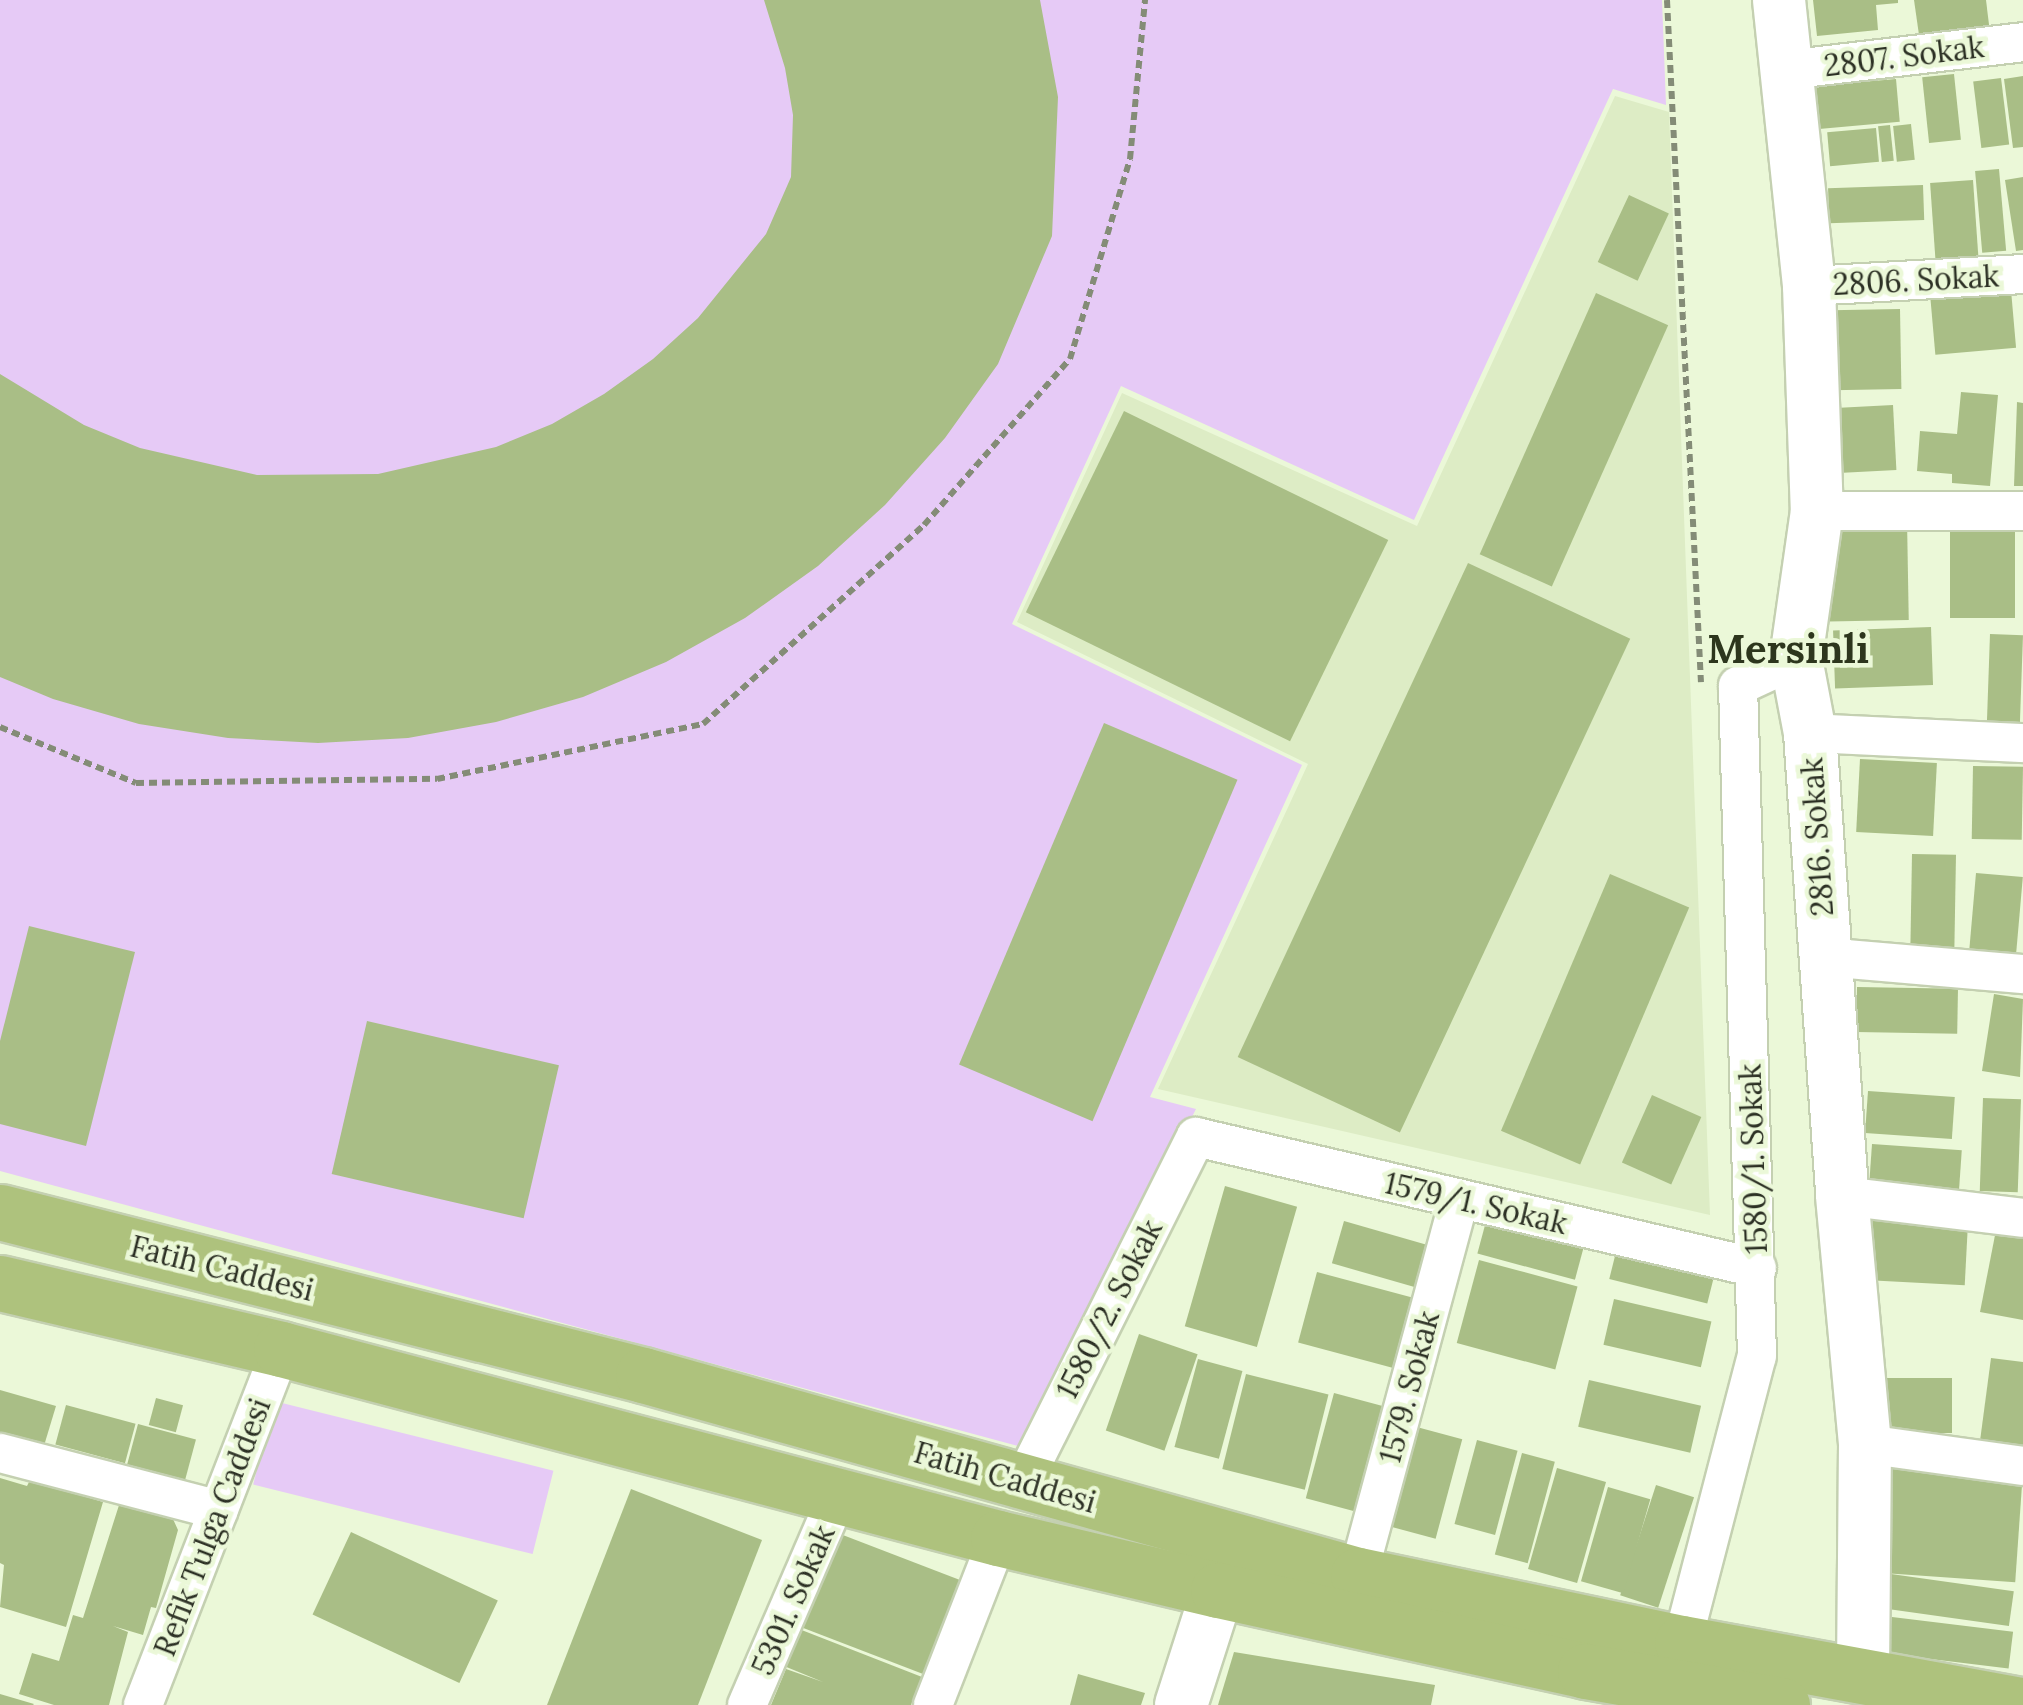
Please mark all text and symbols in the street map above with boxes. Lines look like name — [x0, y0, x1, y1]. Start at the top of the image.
street label: 2807. Sokak — [1822, 28, 1986, 84]
street label: 2806. Sokak — [1832, 258, 2000, 302]
district label: Mersinli — [1707, 625, 1869, 673]
street label: 2816. Sokak — [1794, 757, 1840, 917]
street label: 1580/1. Sokak — [1732, 1063, 1774, 1255]
street label: 1579/1. Sokak — [1381, 1165, 1571, 1241]
street label: 1580/2. Sokak — [1049, 1214, 1169, 1404]
street label: Fatih Caddesi — [127, 1228, 317, 1308]
street label: 1579. Sokak — [1371, 1307, 1447, 1467]
street label: Refik Tulga Caddesi — [146, 1393, 278, 1661]
street label: Fatih Caddesi — [910, 1434, 1100, 1520]
street label: 5301. Sokak — [744, 1520, 842, 1680]

